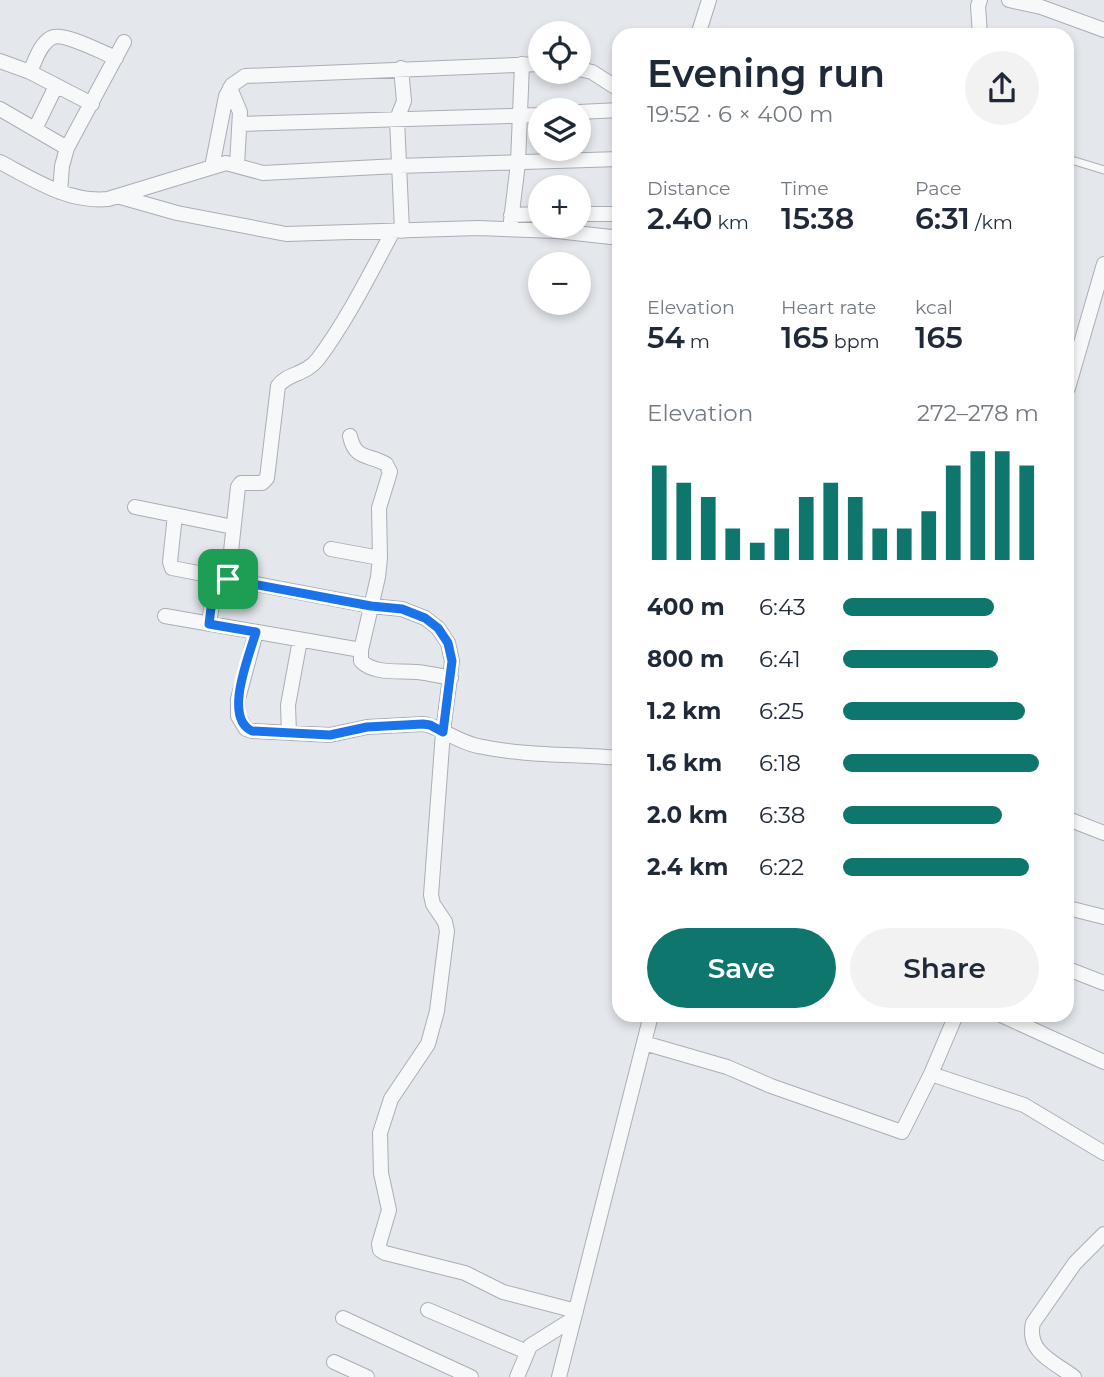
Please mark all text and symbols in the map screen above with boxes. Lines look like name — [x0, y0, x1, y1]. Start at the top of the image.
map controls — [528, 21, 591, 315]
button: locate — [528, 21, 591, 84]
text: Evening run — [647, 50, 885, 97]
button: share — [965, 51, 1039, 125]
button: layers — [528, 98, 591, 161]
text: 19:52 · 6 × 400 m — [647, 100, 833, 128]
button: + — [528, 175, 591, 238]
text: Distance — [647, 177, 730, 200]
text: Time — [781, 177, 829, 200]
text: Pace — [915, 177, 962, 200]
text: 2.40 — [647, 200, 713, 237]
text: 15:38 — [781, 200, 854, 237]
text: 6:31 — [915, 200, 970, 237]
text: km — [713, 211, 749, 234]
text: /km — [970, 211, 1013, 234]
button: − — [528, 252, 591, 315]
text: Elevation — [647, 296, 735, 319]
text: Heart rate — [781, 296, 876, 319]
text: kcal — [915, 296, 953, 319]
text: 54 — [647, 319, 685, 356]
text: 165 — [781, 319, 829, 356]
text: 165 — [915, 319, 963, 356]
text: m — [685, 330, 710, 353]
text: bpm — [829, 330, 880, 353]
text: Elevation — [647, 399, 753, 427]
text: 272–278 m — [917, 399, 1039, 427]
pin — [198, 549, 258, 609]
icon: arrive — [209, 560, 247, 598]
text: 400 m — [647, 593, 725, 621]
text: 6:43 — [759, 593, 806, 621]
text: 800 m — [647, 645, 724, 673]
text: 6:41 — [759, 645, 801, 673]
text: 1.2 km — [647, 697, 721, 725]
text: 6:25 — [759, 697, 804, 725]
text: 1.6 km — [647, 749, 722, 777]
text: 6:18 — [759, 749, 801, 777]
text: 2.0 km — [647, 801, 728, 829]
text: 6:38 — [759, 801, 806, 829]
text: 2.4 km — [647, 853, 728, 881]
text: 6:22 — [759, 853, 804, 881]
button: Save — [647, 928, 836, 1008]
button: Share — [850, 928, 1039, 1008]

